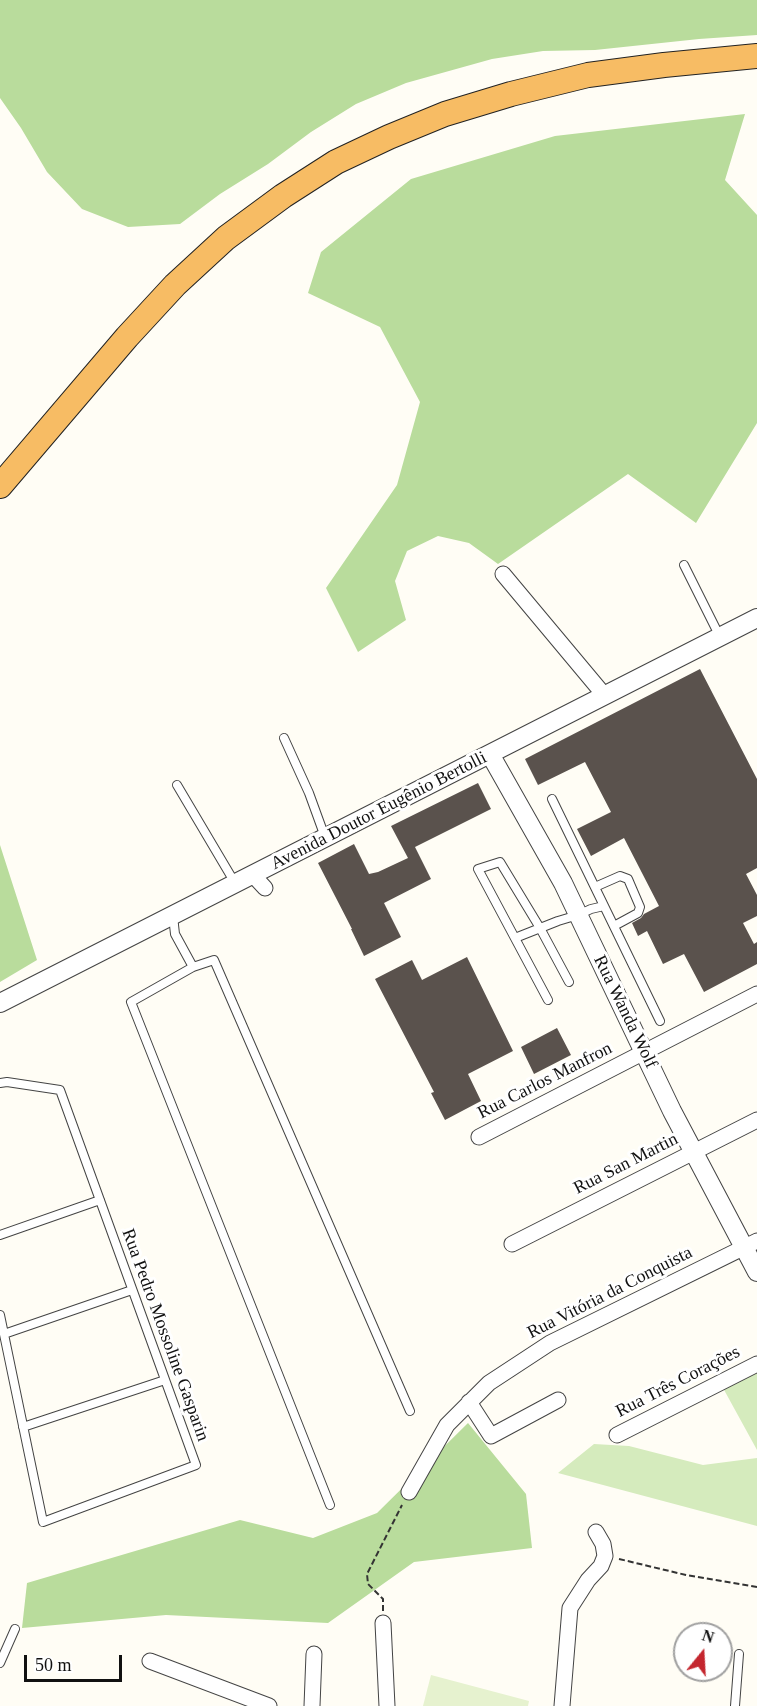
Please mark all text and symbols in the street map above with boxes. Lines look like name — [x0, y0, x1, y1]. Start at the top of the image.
street label: Avenida Doutor Eugênio Bertolli — [268, 747, 490, 875]
street label: Rua Wanda Wolf — [588, 952, 662, 1072]
street label: Rua Carlos Manfron — [474, 1038, 616, 1124]
street label: Rua San Martin — [570, 1129, 682, 1199]
street label: Rua Pedro Mossoline Gasparin — [116, 1226, 214, 1444]
street label: Rua Vitória da Conquista — [524, 1242, 696, 1344]
street label: Rua Três Corações — [612, 1341, 744, 1423]
north arrow — [673, 1622, 733, 1682]
text: N — [700, 1626, 716, 1646]
scale bar — [27, 1643, 124, 1681]
text: 50 m — [35, 1655, 72, 1675]

